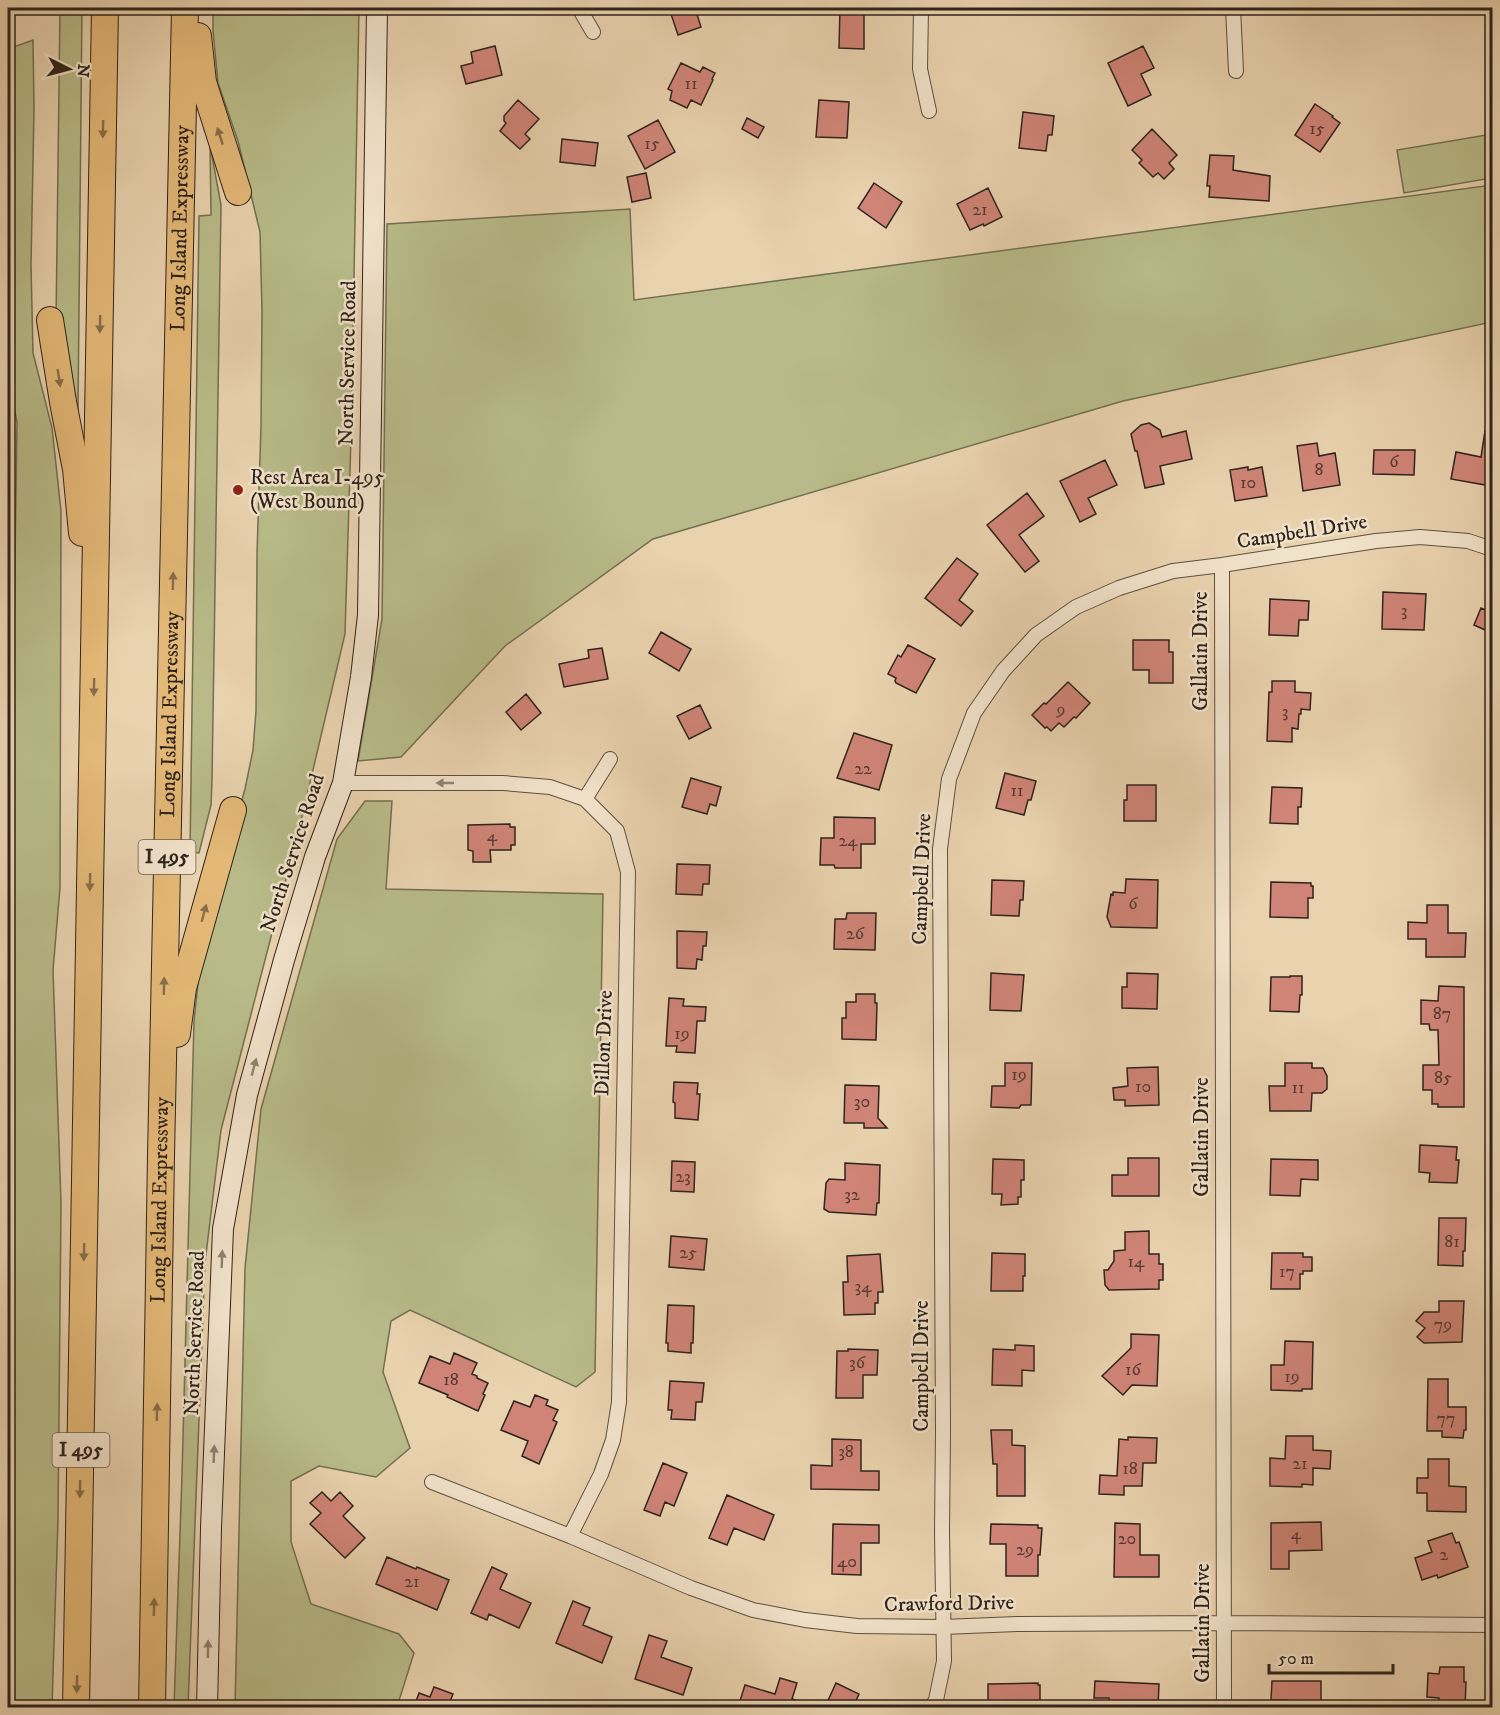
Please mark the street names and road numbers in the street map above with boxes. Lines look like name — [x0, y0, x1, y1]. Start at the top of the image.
street label: Long Island Expressway — [165, 124, 196, 332]
street label: North Service Road — [334, 280, 362, 446]
street label: Campbell Drive — [1235, 509, 1369, 555]
street label: Gallatin Drive — [1188, 591, 1214, 711]
street label: Long Island Expressway — [155, 610, 185, 818]
street label: North Service Road — [255, 770, 331, 936]
street label: Campbell Drive — [907, 812, 937, 945]
road number: I 495 — [138, 840, 195, 874]
street label: Dillon Drive — [589, 989, 619, 1096]
street label: Gallatin Drive — [1189, 1077, 1215, 1197]
street label: Long Island Expressway — [146, 1096, 175, 1303]
street label: North Service Road — [179, 1249, 211, 1416]
street label: Campbell Drive — [909, 1300, 935, 1432]
road number: I 495 — [52, 1433, 110, 1467]
street label: Gallatin Drive — [1190, 1563, 1216, 1683]
street label: Crawford Drive — [884, 1590, 1015, 1618]

